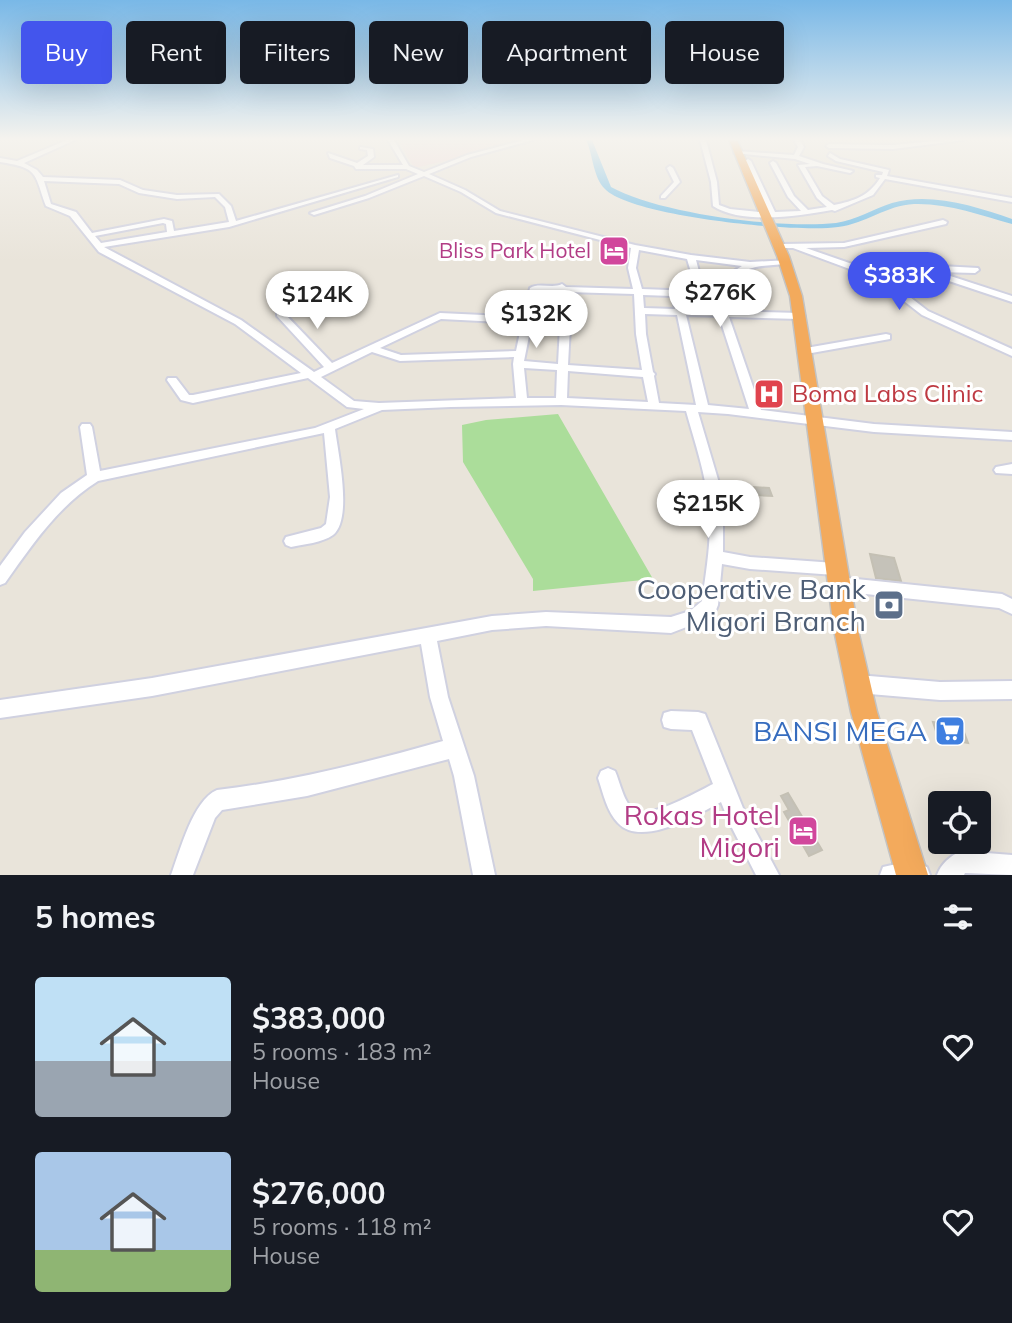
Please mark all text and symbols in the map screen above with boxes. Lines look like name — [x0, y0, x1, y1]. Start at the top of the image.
chip: Buy — [21, 21, 112, 84]
chip: Rent — [126, 21, 226, 84]
chip: Filters — [240, 21, 355, 84]
chip: New — [369, 21, 468, 84]
chip: Apartment — [482, 21, 651, 84]
chip: House — [665, 21, 784, 84]
hotel icon: Bliss Park Hotel — [597, 234, 631, 268]
place label: Bliss Park Hotel — [439, 237, 591, 263]
pin: $383K — [850, 252, 948, 312]
text: $383K — [864, 260, 934, 289]
pin: $276K — [671, 270, 769, 329]
pin: $124K — [268, 272, 366, 331]
text: $276K — [685, 277, 755, 306]
text: $124K — [282, 279, 352, 308]
pin: $132K — [487, 290, 585, 350]
text: $132K — [501, 298, 571, 327]
hospital icon: Boma Labs Clinic — [752, 377, 786, 411]
place label: Boma Labs Clinic — [792, 378, 983, 408]
pin: $215K — [659, 480, 757, 540]
text: $215K — [673, 488, 743, 517]
place label: Cooperative Bank Migori Branch — [637, 571, 867, 638]
bank icon: Cooperative Bank Migori Branch — [872, 588, 906, 622]
place label: BANSI MEGA — [753, 713, 927, 748]
supermarket icon: BANSI MEGA — [933, 714, 967, 748]
map controls — [928, 791, 991, 854]
button: locate — [928, 791, 991, 854]
place label: Rokas Hotel Migori — [624, 797, 780, 864]
hotel icon: Rokas Hotel Migori — [786, 814, 820, 848]
text: 5 homes — [35, 898, 156, 936]
icon: filters — [939, 898, 977, 936]
text: $383,000 — [252, 999, 385, 1037]
icon: home — [91, 1005, 175, 1089]
icon: heart — [939, 1028, 977, 1066]
text: 5 rooms · 183 m² — [252, 1037, 432, 1066]
text: House — [252, 1066, 320, 1095]
text: $276,000 — [252, 1174, 385, 1212]
icon: home — [91, 1180, 175, 1264]
icon: heart — [939, 1203, 977, 1241]
text: 5 rooms · 118 m² — [252, 1212, 432, 1241]
text: House — [252, 1241, 320, 1270]

